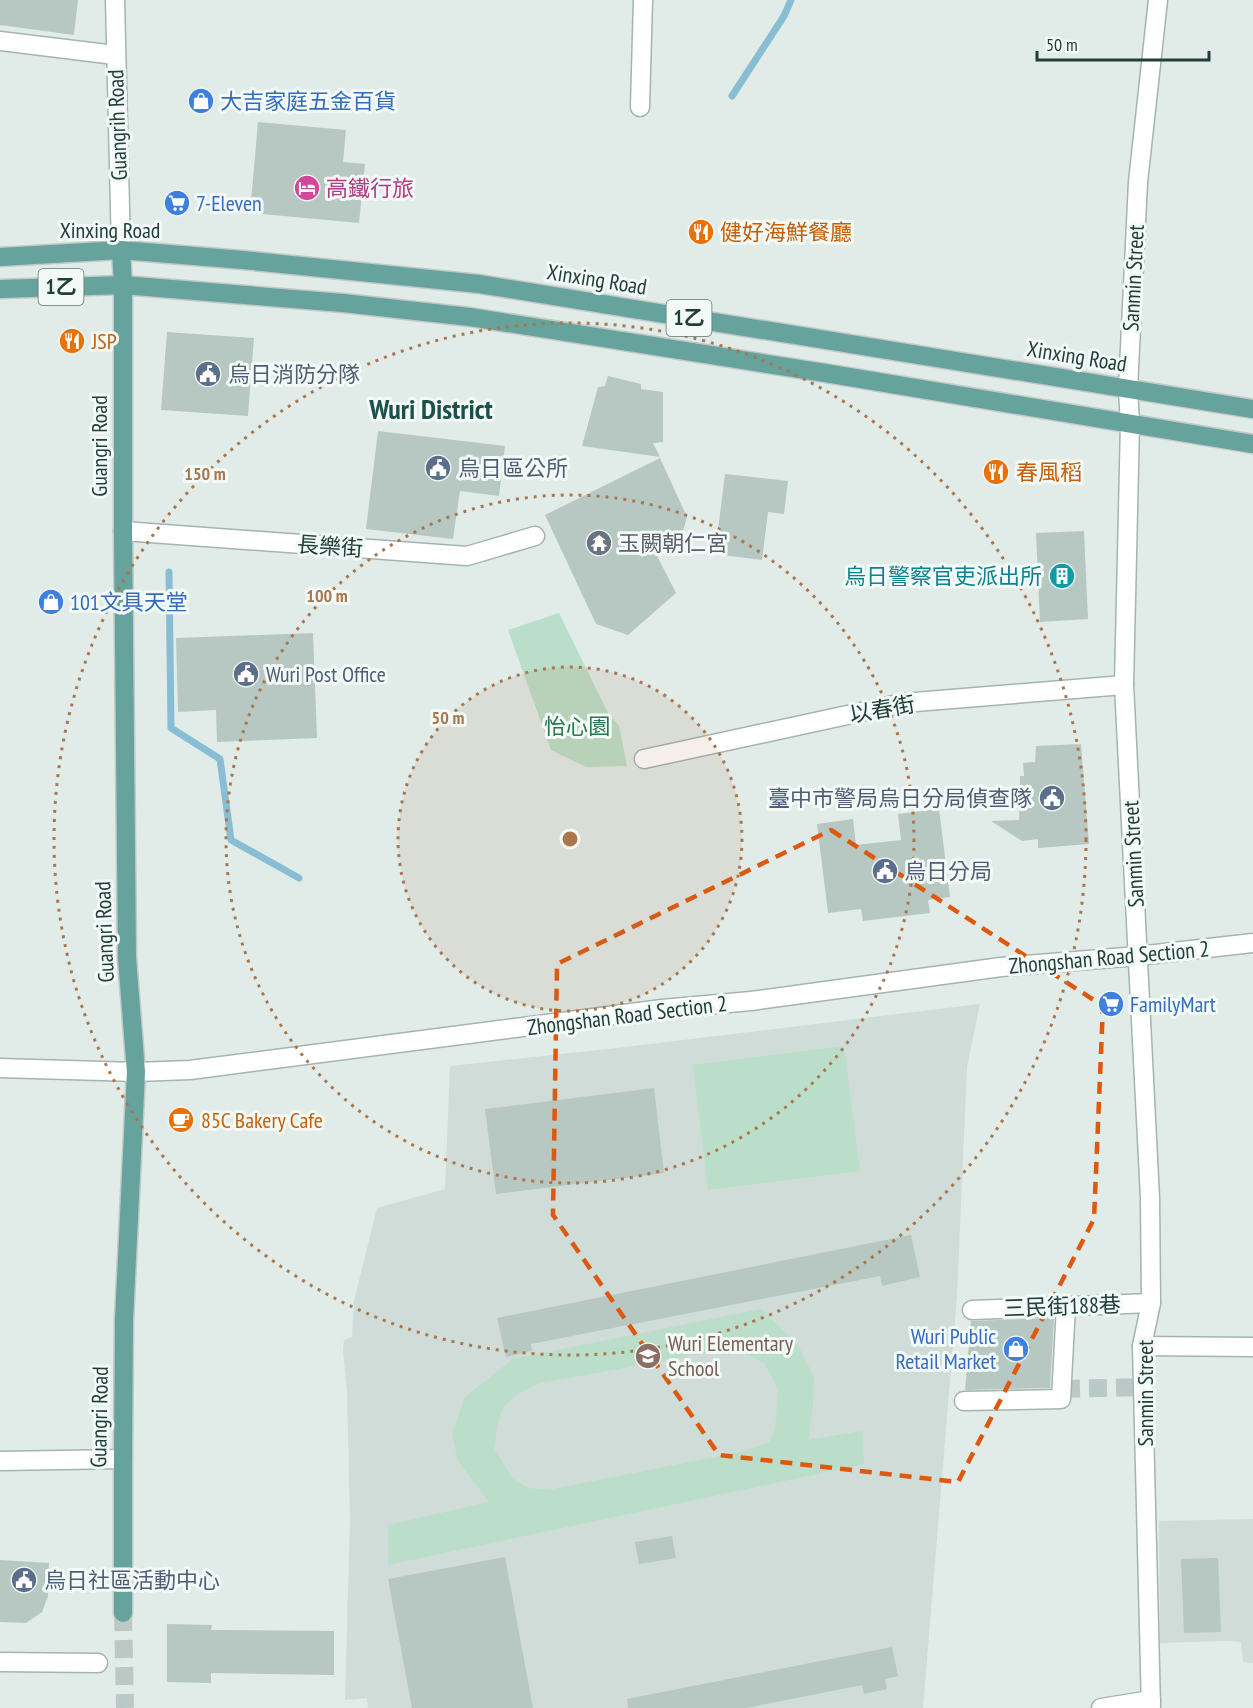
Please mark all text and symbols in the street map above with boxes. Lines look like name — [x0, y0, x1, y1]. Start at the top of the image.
scale bar — [1037, 24, 1210, 62]
text: 50 m — [1046, 33, 1078, 56]
street label: Guangrih Road — [101, 69, 133, 181]
shop icon: 大吉家庭五金百貨 — [186, 86, 216, 116]
place label: 大吉家庭五金百貨 — [220, 87, 396, 115]
hotel icon: 高鐵行旅 — [292, 173, 322, 203]
place label: 高鐵行旅 — [326, 174, 414, 202]
supermarket icon: 7-Eleven — [162, 188, 192, 218]
place label: 7-Eleven — [196, 189, 262, 217]
street label: Xinxing Road — [60, 216, 160, 244]
restaurant icon: 健好海鮮餐廳 — [686, 217, 716, 247]
place label: 健好海鮮餐廳 — [720, 218, 852, 246]
street label: Sanmin Street — [1116, 224, 1150, 332]
street label: Xinxing Road — [545, 257, 649, 301]
road number: 1乙 — [38, 269, 84, 305]
road number: 1乙 — [666, 300, 712, 336]
restaurant icon: JSP — [57, 326, 87, 356]
place label: JSP — [91, 327, 117, 355]
street label: Xinxing Road — [1025, 334, 1129, 378]
public building icon: 烏日消防分隊 — [193, 359, 223, 389]
place label: 烏日消防分隊 — [228, 360, 360, 388]
district label: Wuri District — [368, 390, 493, 427]
street label: Guangri Road — [85, 395, 113, 497]
public building icon: 烏日區公所 — [423, 453, 453, 483]
place label: 烏日區公所 — [458, 454, 568, 482]
restaurant icon: 春風稻 — [981, 457, 1011, 487]
place label: 春風稻 — [1016, 458, 1082, 486]
text: 150 m — [184, 462, 226, 485]
temple icon: 玉闕朝仁宮 — [584, 528, 614, 558]
place label: 玉闕朝仁宮 — [618, 529, 728, 557]
street label: 長樂街 — [296, 530, 364, 562]
building icon: 烏日警察官吏派出所 — [1047, 561, 1077, 591]
place label: 烏日警察官吏派出所 — [844, 562, 1042, 590]
text: 100 m — [306, 584, 348, 607]
shop icon: 101文具天堂 — [36, 587, 66, 617]
place label: 101文具天堂 — [70, 588, 188, 616]
public building icon: Wuri Post Office — [231, 659, 261, 689]
place label: Wuri Post Office — [266, 660, 386, 688]
street label: 以春街 — [847, 689, 917, 729]
text: 50 m — [432, 706, 464, 729]
park label: 怡心園 — [544, 712, 610, 740]
public building icon: 臺中市警局烏日分局偵查隊 — [1037, 783, 1067, 813]
place label: 臺中市警局烏日分局偵查隊 — [768, 784, 1032, 812]
street label: Sanmin Street — [1116, 800, 1150, 908]
centre of rings — [560, 829, 580, 849]
public building icon: 烏日分局 — [870, 856, 900, 886]
place label: 烏日分局 — [904, 857, 992, 885]
street label: Guangri Road — [88, 881, 120, 983]
street label: Zhongshan Road Section 2 — [1008, 934, 1210, 980]
street label: Zhongshan Road Section 2 — [525, 989, 729, 1041]
supermarket icon: FamilyMart — [1096, 989, 1126, 1019]
place label: FamilyMart — [1130, 990, 1216, 1018]
cafe icon: 85C Bakery Cafe — [166, 1105, 196, 1135]
place label: 85C Bakery Cafe — [201, 1106, 323, 1134]
street label: 三民街188巷 — [1003, 1290, 1121, 1322]
place label: Wuri Public Retail Market — [896, 1322, 996, 1375]
place label: Wuri Elementary School — [668, 1329, 794, 1382]
shop icon: Wuri Public Retail Market — [1001, 1334, 1031, 1364]
street label: Sanmin Street — [1131, 1340, 1159, 1446]
school or university icon: Wuri Elementary School — [633, 1341, 663, 1371]
street label: Guangri Road — [84, 1366, 114, 1468]
public building icon: 烏日社區活動中心 — [9, 1565, 39, 1595]
place label: 烏日社區活動中心 — [44, 1566, 220, 1594]

